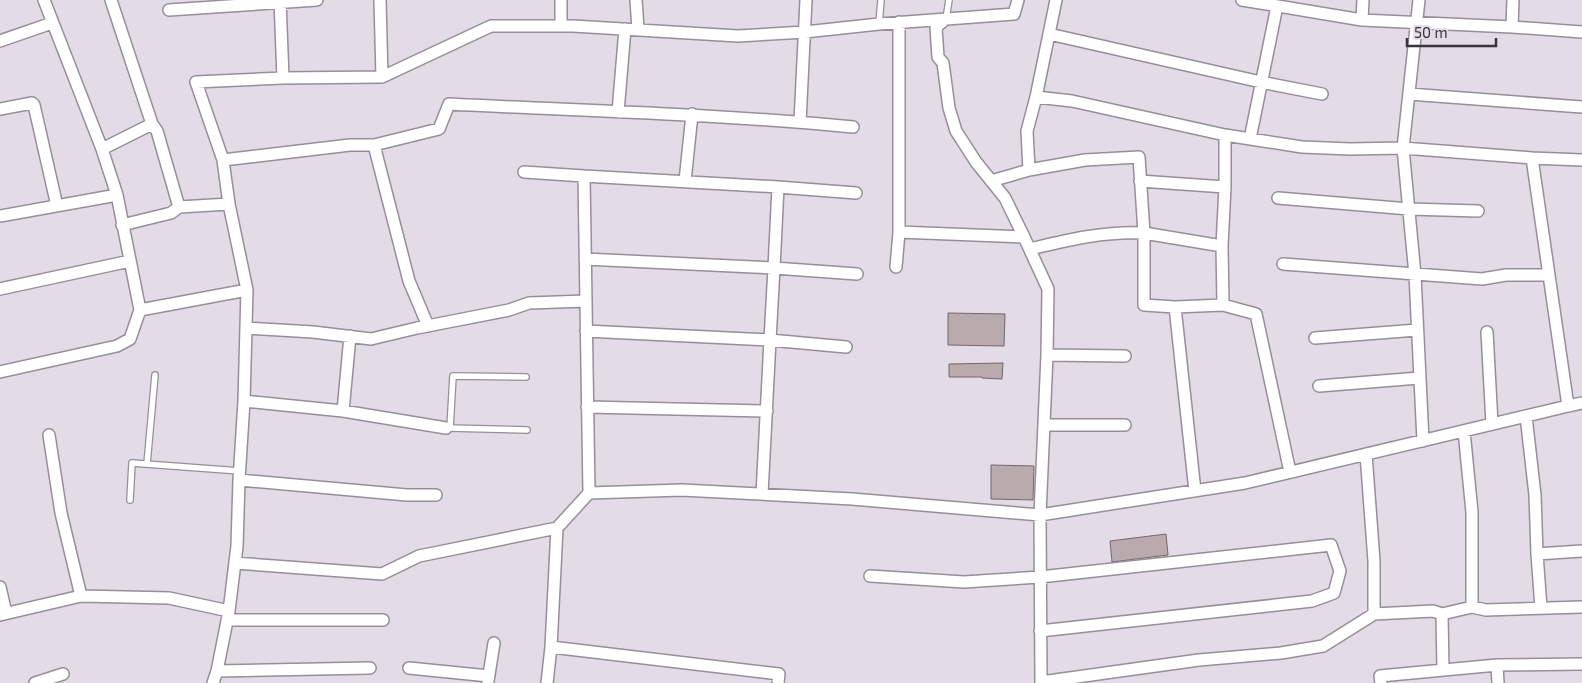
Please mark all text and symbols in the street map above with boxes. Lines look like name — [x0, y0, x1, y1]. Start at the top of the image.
scale bar — [1407, 15, 1496, 47]
text: 50 m — [1414, 23, 1448, 41]

